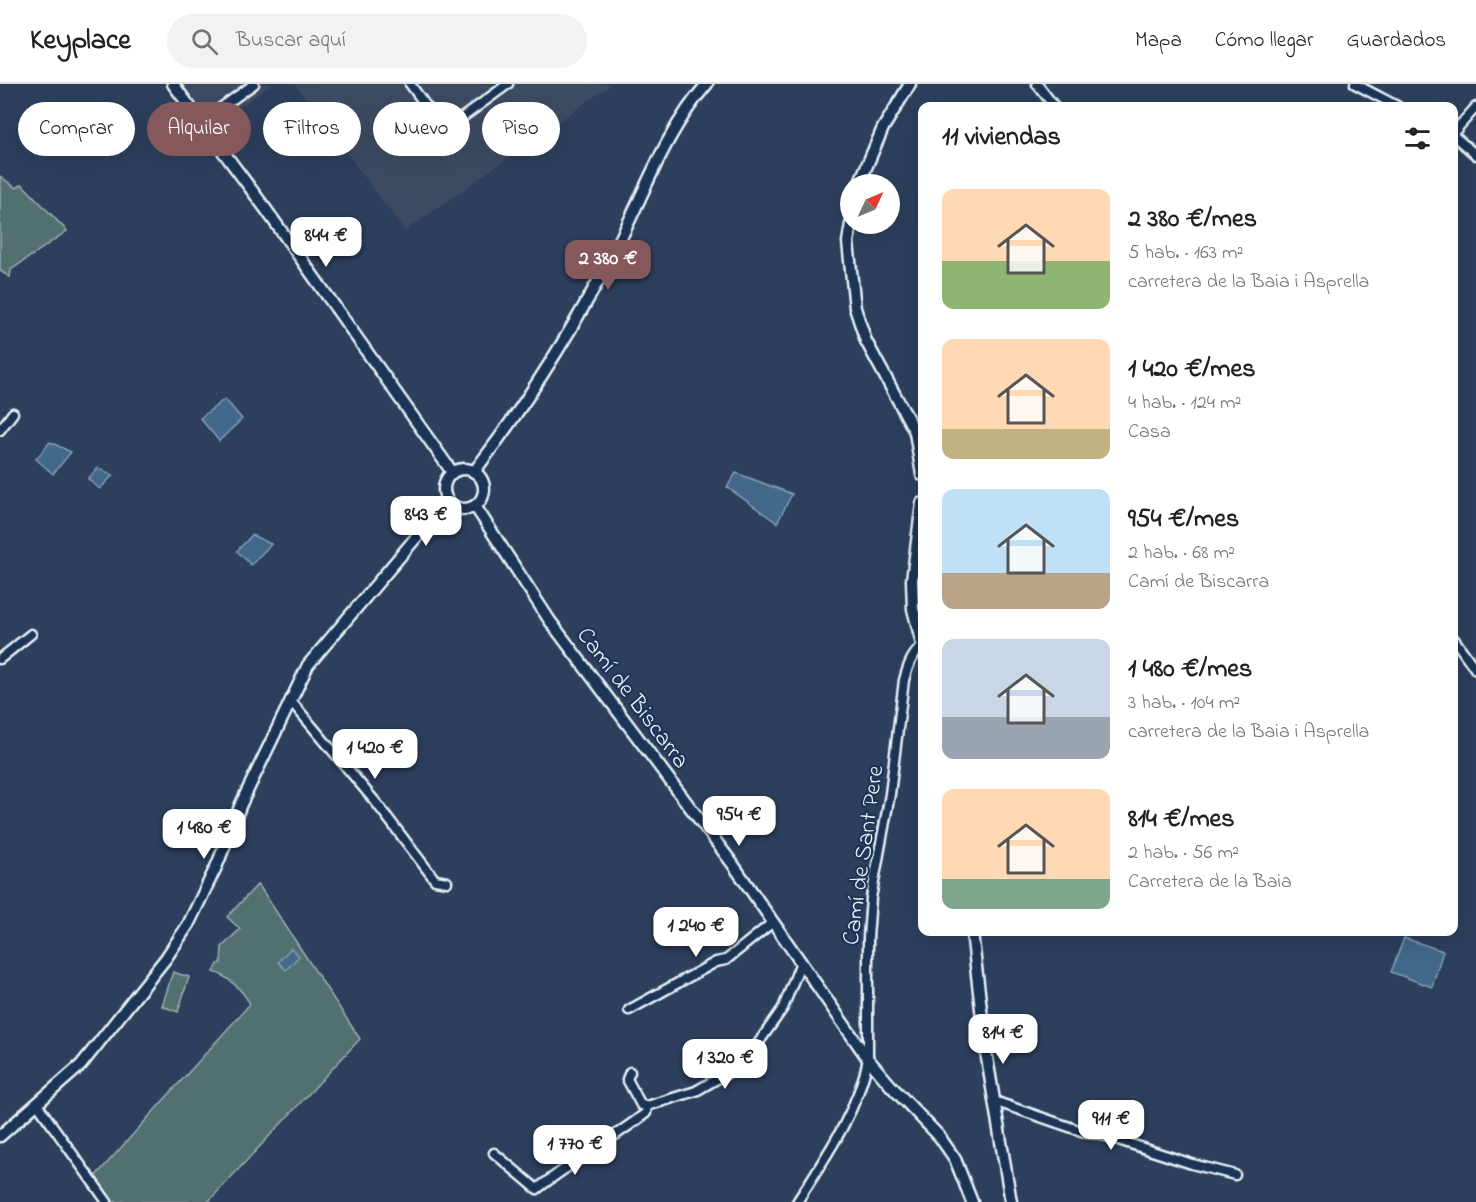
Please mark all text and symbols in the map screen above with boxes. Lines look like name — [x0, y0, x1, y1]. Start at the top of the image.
search box — [167, 14, 587, 68]
text: Keyplace — [30, 21, 131, 62]
icon: search — [188, 25, 221, 58]
text: Buscar aquí — [236, 25, 346, 57]
text: Mapa — [1135, 26, 1182, 56]
text: Cómo llegar — [1215, 26, 1313, 56]
text: Guardados — [1346, 26, 1446, 56]
chip: Comprar — [18, 102, 135, 156]
chip: Alquilar — [147, 102, 251, 156]
chip: Filtros — [263, 102, 361, 156]
chip: Nuevo — [373, 102, 470, 156]
chip: Piso — [482, 102, 560, 156]
text: 11 viviendas — [942, 119, 1061, 157]
icon: filters — [1401, 122, 1434, 155]
north arrow — [840, 174, 900, 234]
map controls — [840, 174, 900, 234]
text: 2 380 €/mes — [1128, 201, 1257, 239]
icon: home — [990, 213, 1062, 285]
pin: 844 € — [284, 217, 368, 268]
text: 844 € — [305, 222, 347, 251]
text: 5 hab. · 163 m² — [1128, 239, 1244, 268]
pin: 2 380 € — [553, 240, 663, 291]
text: 2 380 € — [579, 245, 637, 274]
text: carretera de la Baia i Asprella — [1128, 268, 1369, 297]
text: 1 420 €/mes — [1128, 351, 1255, 389]
icon: home — [990, 363, 1062, 435]
text: 4 hab. · 124 m² — [1128, 389, 1241, 418]
text: Casa — [1128, 418, 1171, 447]
pin: 843 € — [384, 496, 468, 547]
text: 843 € — [405, 501, 447, 530]
text: 954 €/mes — [1128, 501, 1239, 539]
icon: home — [990, 513, 1062, 585]
text: 2 hab. · 68 m² — [1128, 539, 1235, 568]
text: Camí de Biscarra — [1128, 568, 1269, 597]
street label: Camí de Biscarra — [567, 620, 697, 777]
text: 1 480 €/mes — [1128, 651, 1252, 689]
icon: home — [990, 663, 1062, 735]
text: 3 hab. · 104 m² — [1128, 689, 1240, 718]
text: carretera de la Baia i Asprella — [1128, 718, 1369, 747]
pin: 1 420 € — [320, 729, 430, 780]
text: 1 420 € — [346, 734, 404, 763]
street label: Camí de Sant Pere — [835, 763, 894, 947]
pin: 954 € — [697, 796, 781, 847]
text: 954 € — [717, 801, 761, 830]
text: 814 €/mes — [1128, 801, 1234, 839]
pin: 1 480 € — [149, 809, 259, 860]
icon: home — [990, 813, 1062, 885]
text: 1 480 € — [177, 814, 231, 843]
text: 2 hab. · 56 m² — [1128, 839, 1239, 868]
text: Carretera de la Baia — [1128, 868, 1292, 897]
pin: 1 240 € — [641, 907, 751, 958]
text: 1 240 € — [667, 912, 725, 941]
pin: 814 € — [961, 1014, 1045, 1065]
text: 814 € — [982, 1019, 1024, 1048]
pin: 1 320 € — [670, 1039, 780, 1090]
text: 1 320 € — [696, 1044, 754, 1073]
pin: 911 € — [1069, 1100, 1153, 1151]
text: 911 € — [1092, 1105, 1130, 1134]
pin: 1 770 € — [520, 1125, 630, 1176]
text: 1 770 € — [547, 1130, 603, 1159]

